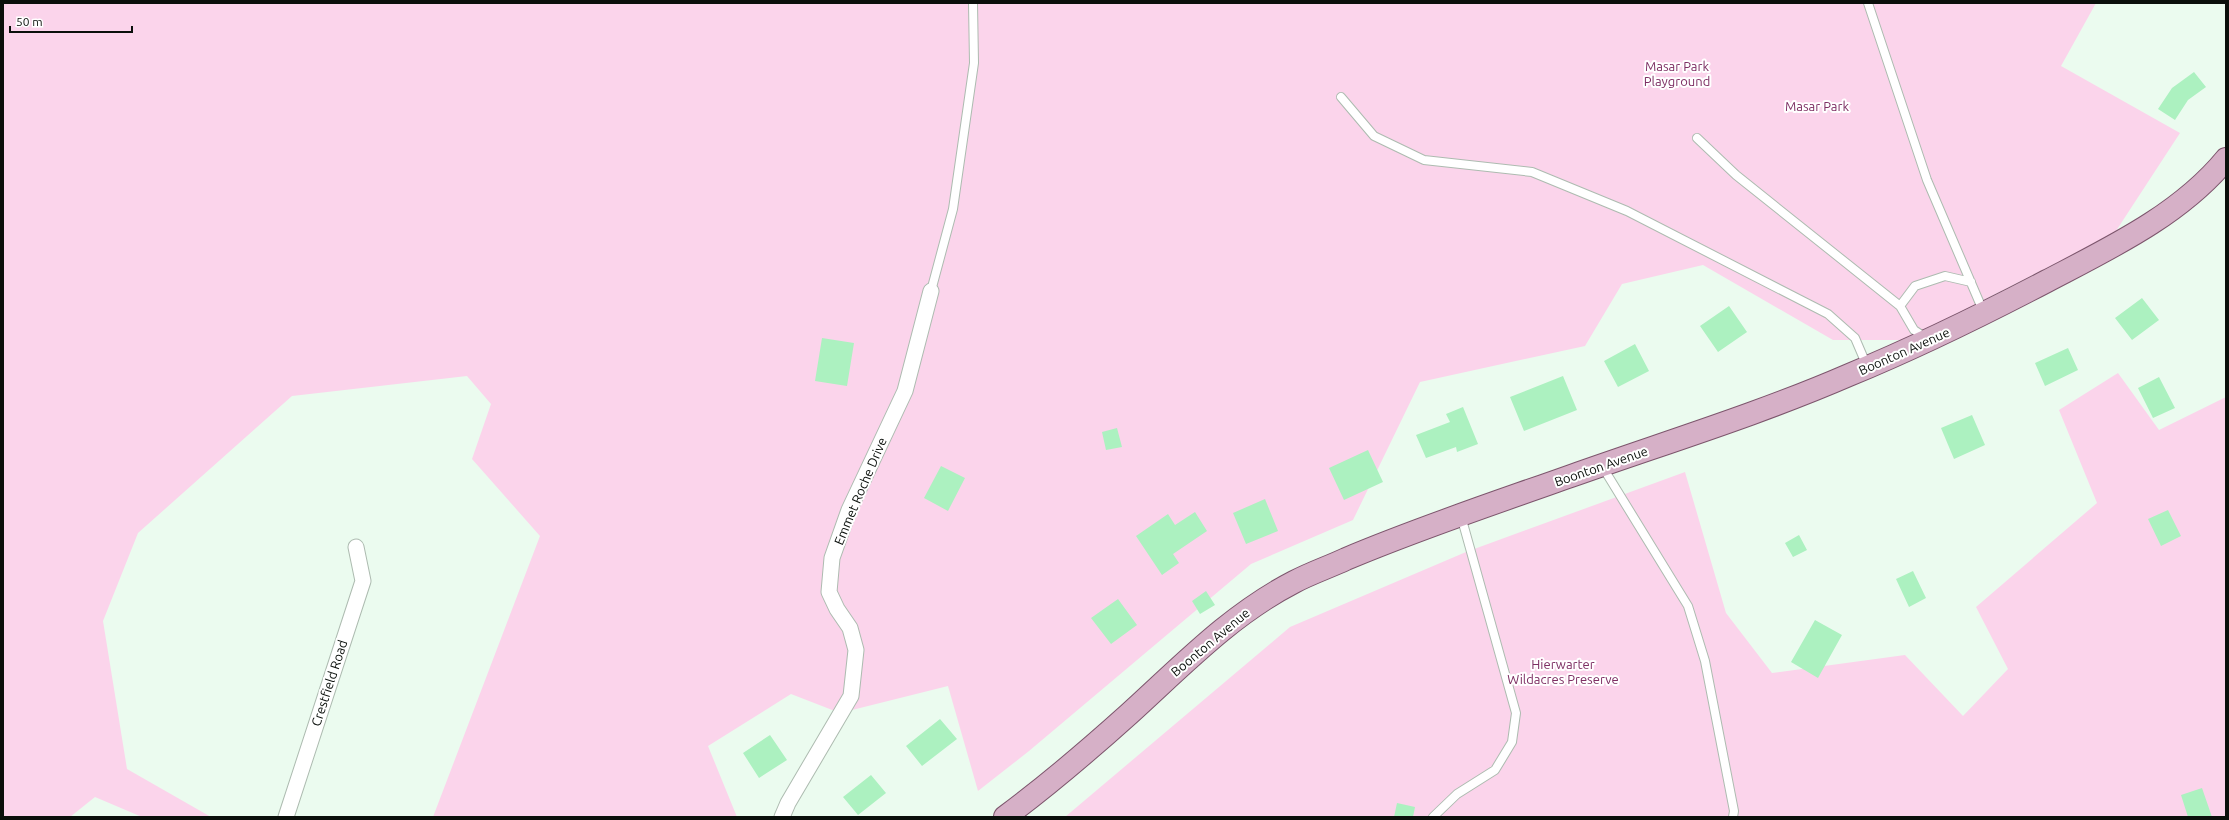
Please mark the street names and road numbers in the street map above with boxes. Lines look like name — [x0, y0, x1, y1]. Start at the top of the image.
street label: Boonton Avenue — [1856, 325, 1952, 377]
street label: Emmet Roche Drive — [831, 435, 889, 547]
street label: Boonton Avenue — [1552, 443, 1650, 489]
street label: Boonton Avenue — [1168, 605, 1252, 679]
street label: Crestfield Road — [308, 638, 350, 728]

